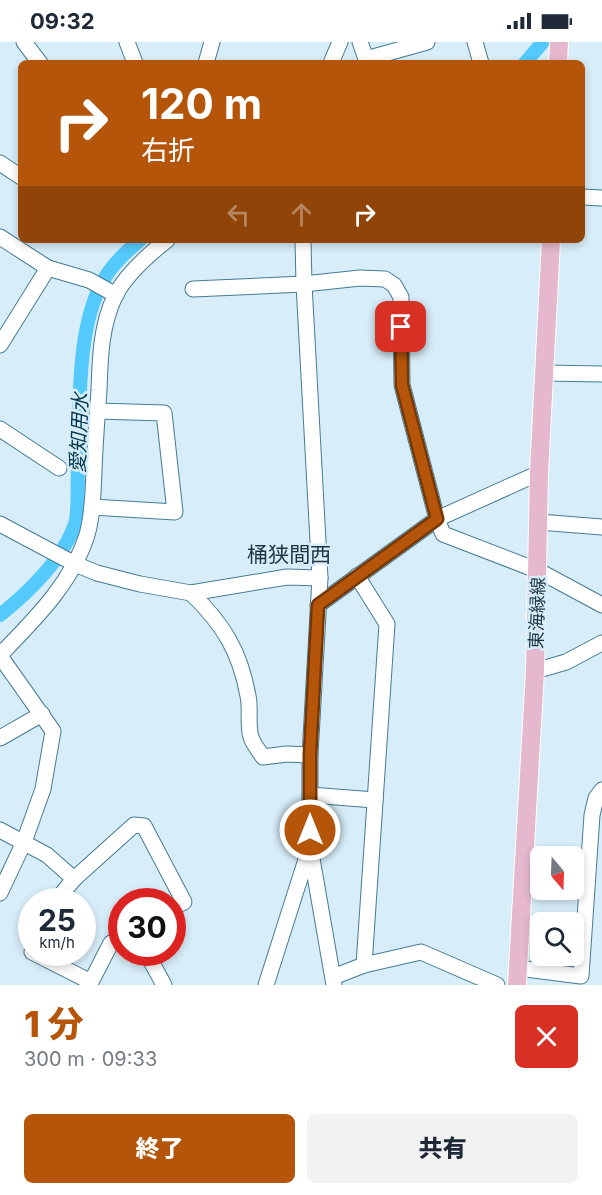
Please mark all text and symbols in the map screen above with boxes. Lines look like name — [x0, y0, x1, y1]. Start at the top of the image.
text: 09:32 — [30, 8, 95, 34]
text: 120 m — [141, 78, 262, 129]
icon: right — [42, 84, 120, 162]
text: 右折 — [141, 134, 195, 167]
icon: left — [222, 198, 255, 231]
icon: ahead — [285, 198, 318, 231]
icon: right — [348, 198, 381, 231]
pin — [375, 301, 426, 352]
icon: arrive — [384, 310, 417, 343]
water label: 愛知用水 — [66, 391, 92, 473]
district label: 桶狭間西 — [247, 542, 331, 567]
street label: 東海緑線 — [525, 577, 549, 649]
position arrow — [278, 798, 342, 862]
north arrow — [530, 846, 584, 900]
map controls — [530, 846, 584, 966]
speed limit sign: 30 — [108, 888, 186, 966]
text: 25 — [38, 902, 76, 938]
button: search — [530, 912, 584, 966]
text: km/h — [39, 933, 75, 952]
text: 1 分 — [24, 1002, 84, 1046]
button: close — [515, 1005, 578, 1068]
text: 300 m · 09:33 — [24, 1047, 157, 1071]
button: 終了 — [24, 1114, 295, 1183]
button: 共有 — [307, 1114, 578, 1183]

